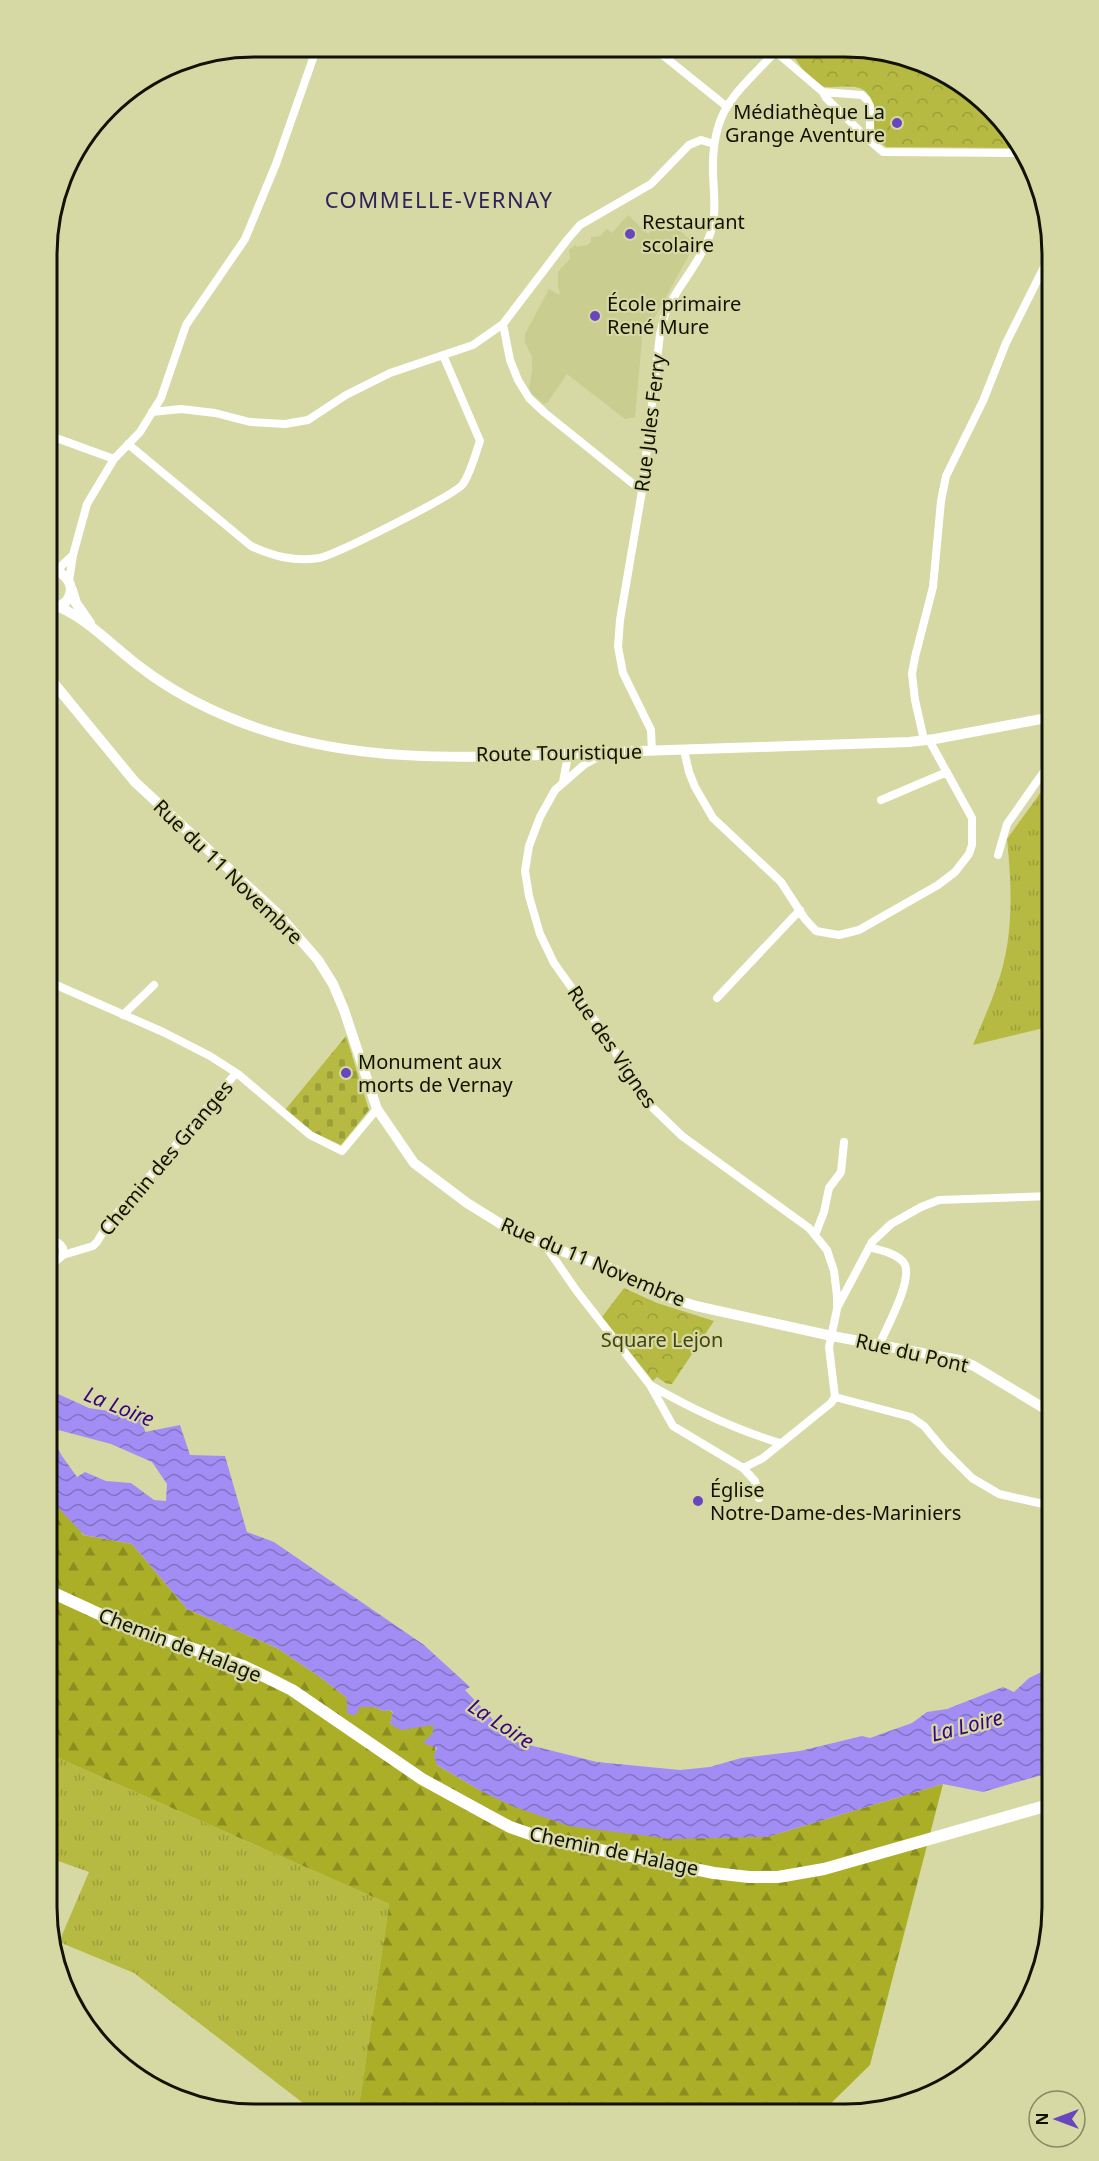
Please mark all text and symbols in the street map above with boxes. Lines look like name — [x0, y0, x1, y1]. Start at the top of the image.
place label: Médiathèque La Grange Aventure — [725, 98, 885, 148]
marker: Médiathèque La Grange Aventure — [890, 116, 904, 130]
district label: COMMELLE-VERNAY — [325, 184, 553, 214]
place label: Restaurant scolaire — [642, 208, 745, 258]
marker: Restaurant scolaire — [623, 227, 637, 241]
place label: École primaire René Mure — [607, 290, 741, 340]
marker: École primaire René Mure — [588, 309, 602, 323]
street label: Rue Jules Ferry — [628, 352, 671, 493]
street label: Route Touristique — [476, 738, 642, 767]
street label: Rue du 11 Novembre — [148, 793, 309, 950]
street label: Rue des Vignes — [561, 980, 663, 1113]
place label: Monument aux morts de Vernay — [358, 1048, 514, 1098]
marker: Monument aux morts de Vernay — [339, 1066, 353, 1080]
street label: Chemin des Granges — [93, 1074, 239, 1241]
street label: Rue du 11 Novembre — [497, 1210, 689, 1313]
park label: Square Lejon — [601, 1326, 723, 1353]
street label: Rue du Pont — [853, 1326, 971, 1379]
water label: La Loire — [80, 1379, 159, 1433]
place label: Église Notre-Dame-des-Mariniers — [710, 1476, 961, 1526]
marker: Église Notre-Dame-des-Mariniers — [691, 1494, 705, 1508]
street label: Chemin de Halage — [95, 1601, 266, 1688]
water label: La Loire — [463, 1692, 540, 1755]
water label: La Loire — [928, 1703, 1006, 1747]
street label: Chemin de Halage — [527, 1819, 701, 1882]
north arrow — [1027, 2089, 1087, 2149]
text: N — [1031, 2112, 1053, 2126]

